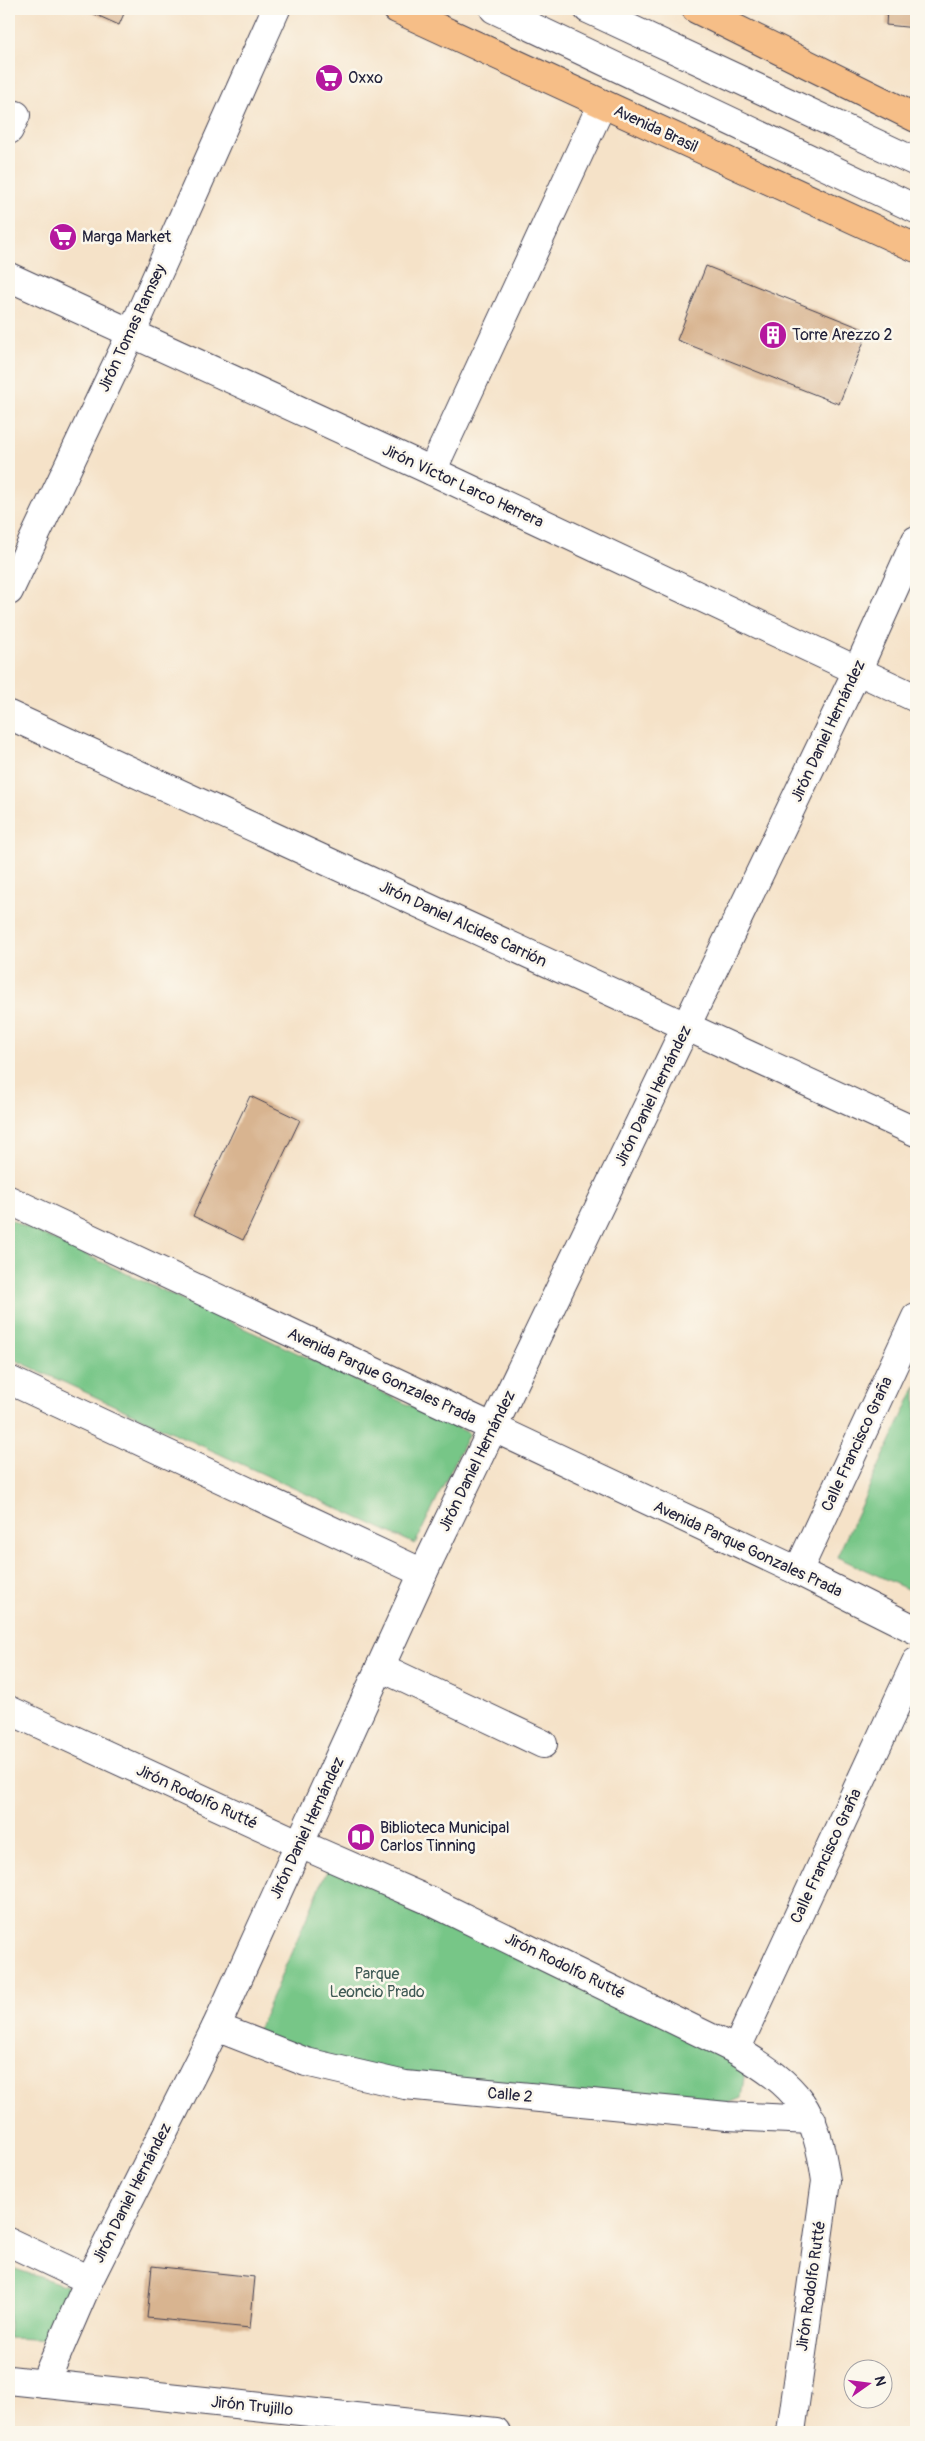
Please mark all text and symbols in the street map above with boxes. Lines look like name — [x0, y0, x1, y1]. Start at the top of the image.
supermarket icon: Oxxo — [314, 63, 344, 93]
place label: Oxxo — [348, 68, 383, 88]
street label: Avenida Brasil — [611, 101, 701, 157]
supermarket icon: Marga Market — [48, 222, 78, 252]
place label: Marga Market — [82, 227, 172, 247]
street label: Jirón Tomas Ramsey — [94, 261, 170, 395]
building icon: Torre Arezzo 2 — [758, 320, 788, 350]
place label: Torre Arezzo 2 — [792, 325, 893, 345]
street label: Jirón Víctor Larco Herrera — [379, 440, 547, 532]
street label: Jirón Daniel Hernández — [786, 657, 870, 805]
street label: Jirón Daniel Alcides Carrión — [376, 876, 550, 972]
street label: Jirón Daniel Hernández — [610, 1022, 696, 1170]
street label: Avenida Parque Gonzales Prada — [284, 1323, 480, 1429]
street label: Calle Francisco Graña — [817, 1373, 897, 1515]
street label: Jirón Daniel Hernández — [434, 1387, 520, 1535]
street label: Avenida Parque Gonzales Prada — [650, 1496, 846, 1602]
street label: Jirón Daniel Hernández — [265, 1754, 349, 1902]
street label: Jirón Rodolfo Rutté — [133, 1760, 261, 1834]
street label: Calle Francisco Graña — [786, 1785, 866, 1927]
place label: Biblioteca Municipal Carlos Tinning — [380, 1818, 510, 1856]
library icon: Biblioteca Municipal Carlos Tinning — [346, 1822, 376, 1852]
street label: Jirón Rodolfo Rutté — [501, 1928, 629, 2004]
park label: Parque Leoncio Prado — [329, 1964, 425, 2002]
street label: Calle 2 — [487, 2083, 533, 2107]
street label: Jirón Daniel Hernández — [88, 2120, 176, 2266]
street label: Jirón Rodolfo Rutté — [792, 2219, 830, 2353]
north arrow — [842, 2358, 892, 2408]
text: N — [871, 2374, 890, 2388]
street label: Jirón Trujillo — [210, 2392, 294, 2420]

